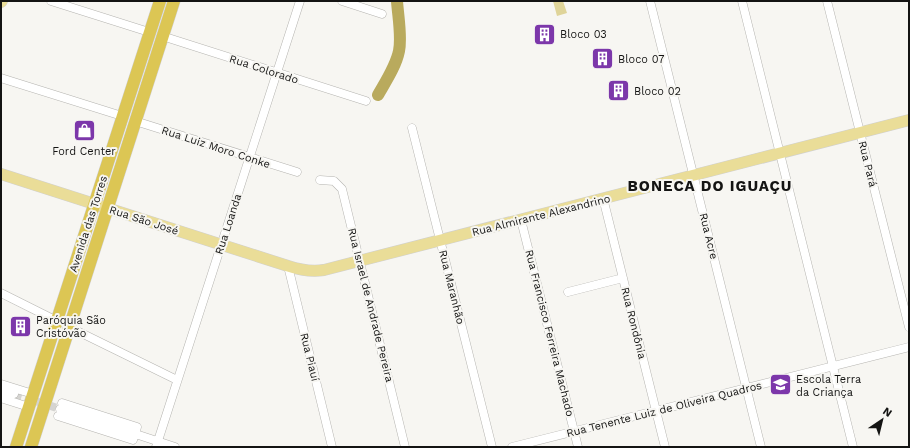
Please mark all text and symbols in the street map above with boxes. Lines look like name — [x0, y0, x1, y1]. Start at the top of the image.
building icon: Bloco 03 — [532, 21, 558, 47]
place label: Bloco 03 — [560, 28, 607, 41]
building icon: Bloco 07 — [590, 46, 616, 72]
street label: Rua Colorado — [228, 52, 300, 87]
place label: Bloco 07 — [618, 53, 664, 66]
building icon: Bloco 02 — [605, 78, 631, 104]
place label: Bloco 02 — [634, 85, 681, 98]
shop icon: Ford Center — [71, 118, 97, 144]
street label: Rua Luiz Moro Conke — [160, 124, 272, 171]
street label: Rua Pará — [855, 140, 880, 189]
place label: Ford Center — [52, 145, 116, 158]
street label: Avenida das Torres — [67, 174, 110, 274]
district label: BONECA DO IGUAÇU — [628, 177, 792, 195]
street label: Rua Loanda — [213, 192, 244, 256]
street label: Rua Almirante Alexandrino — [471, 192, 612, 239]
street label: Rua São José — [108, 203, 180, 238]
street label: Rua Acre — [696, 212, 721, 261]
street label: Rua Israel de Andrade Pereira — [345, 227, 396, 384]
street label: Rua Francisco Ferreira Machado — [522, 248, 577, 418]
street label: Rua Maranhão — [436, 249, 467, 326]
street label: Rua Rondônia — [618, 286, 649, 360]
building icon: Paróquia São Cristóvão — [7, 313, 33, 339]
place label: Paróquia São Cristóvão — [36, 314, 106, 340]
street label: Rua Piauí — [297, 332, 322, 383]
school or university icon: Escola Terra da Criança — [768, 372, 794, 398]
place label: Escola Terra da Criança — [796, 373, 861, 399]
street label: Rua Tenente Luiz de Oliveira Quadros — [565, 379, 763, 440]
north arrow — [862, 400, 902, 440]
text: N — [880, 405, 895, 420]

